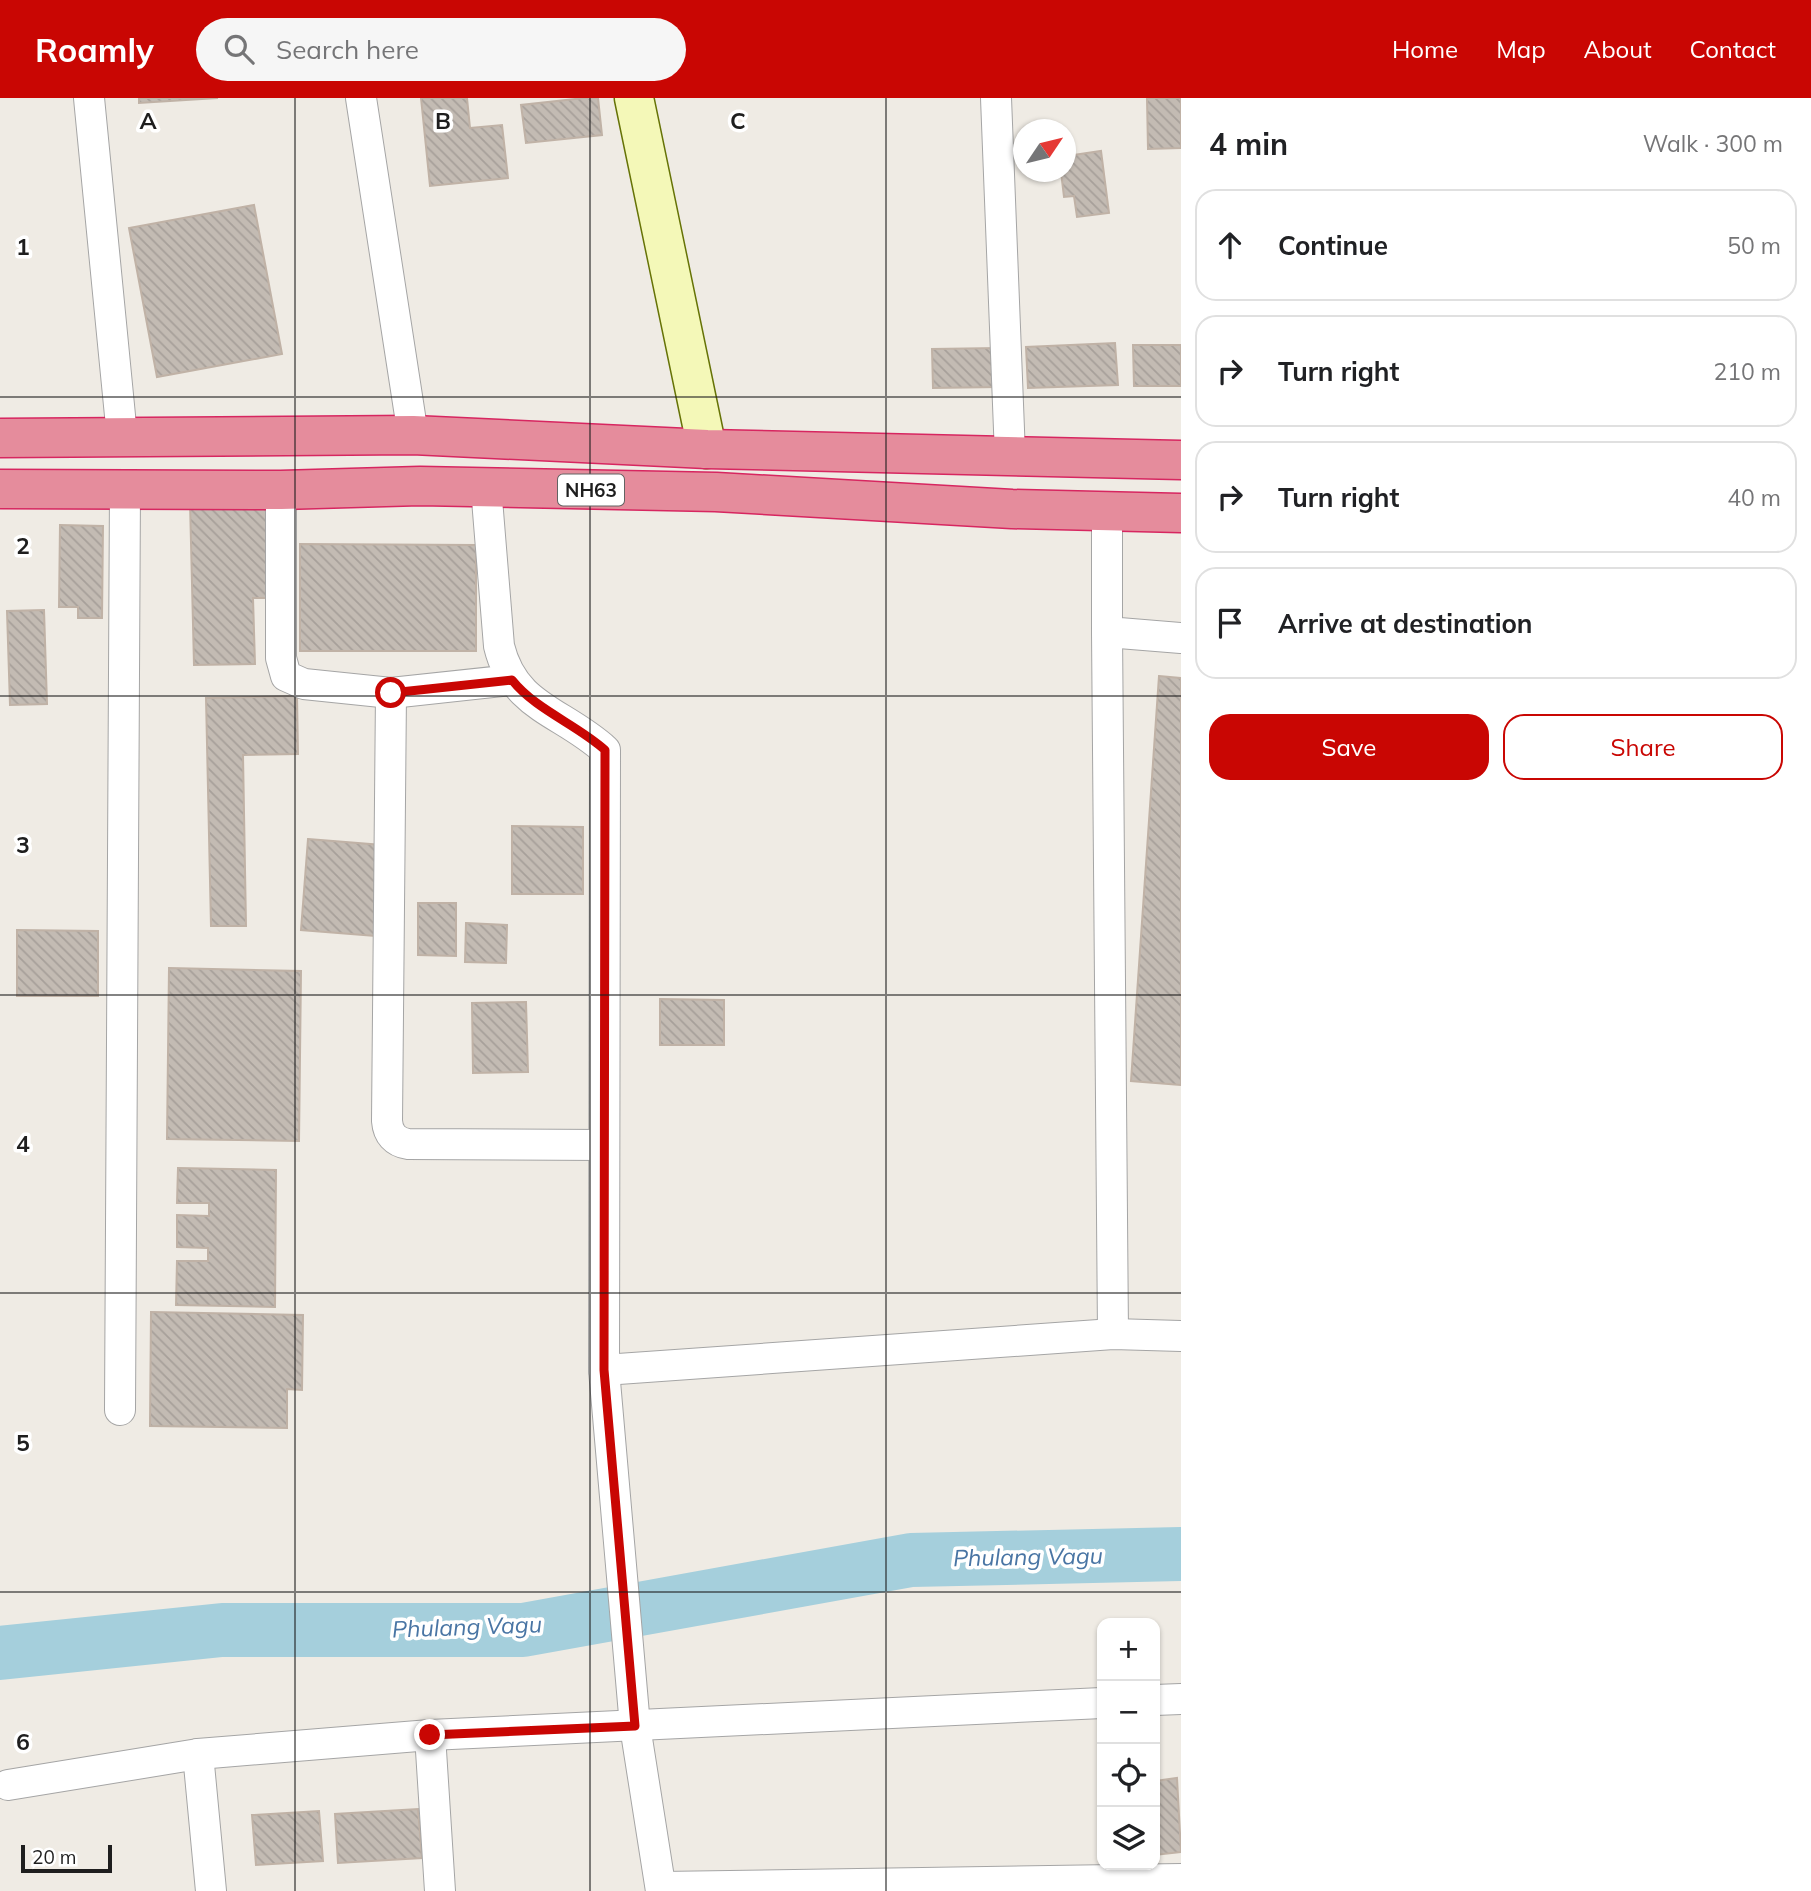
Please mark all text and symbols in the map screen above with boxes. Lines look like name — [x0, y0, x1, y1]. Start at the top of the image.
search box — [196, 18, 686, 81]
text: Roamly — [35, 29, 154, 70]
icon: search — [220, 30, 258, 68]
text: Search here — [276, 33, 419, 66]
text: Home — [1392, 34, 1458, 64]
text: Map — [1496, 34, 1546, 64]
text: About — [1584, 34, 1652, 64]
text: Contact — [1690, 34, 1776, 64]
text: A — [139, 106, 157, 135]
text: B — [435, 106, 451, 135]
text: C — [730, 106, 746, 135]
north arrow — [1013, 119, 1076, 182]
text: 4 min — [1209, 125, 1288, 163]
text: Walk · 300 m — [1643, 129, 1783, 158]
icon: ahead — [1211, 226, 1249, 264]
text: Continue — [1278, 229, 1388, 262]
text: 50 m — [1727, 231, 1781, 260]
text: 1 — [16, 232, 30, 261]
icon: right — [1211, 352, 1249, 390]
text: Turn right — [1278, 355, 1399, 388]
text: 210 m — [1713, 357, 1781, 386]
road number: NH63 — [558, 474, 624, 506]
icon: right — [1211, 478, 1249, 516]
text: Turn right — [1278, 481, 1399, 514]
text: 40 m — [1727, 483, 1781, 512]
text: 2 — [16, 531, 30, 560]
icon: arrive — [1211, 604, 1249, 642]
text: Arrive at destination — [1278, 607, 1533, 640]
route start — [375, 677, 406, 708]
button: Save — [1209, 714, 1489, 780]
button: Share — [1503, 714, 1783, 780]
text: 3 — [16, 830, 30, 859]
text: 4 — [16, 1129, 30, 1158]
text: 5 — [16, 1428, 30, 1457]
water label: Phulang Vagu — [953, 1541, 1103, 1572]
water label: Phulang Vagu — [392, 1609, 542, 1644]
map controls — [1097, 1618, 1160, 1870]
button: + — [1097, 1618, 1160, 1681]
button: − — [1097, 1681, 1160, 1744]
route end — [414, 1719, 445, 1750]
text: 6 — [16, 1727, 30, 1756]
button: locate — [1097, 1744, 1160, 1807]
button: layers — [1097, 1807, 1160, 1870]
scale bar — [21, 1842, 112, 1874]
text: 20 m — [32, 1845, 76, 1869]

